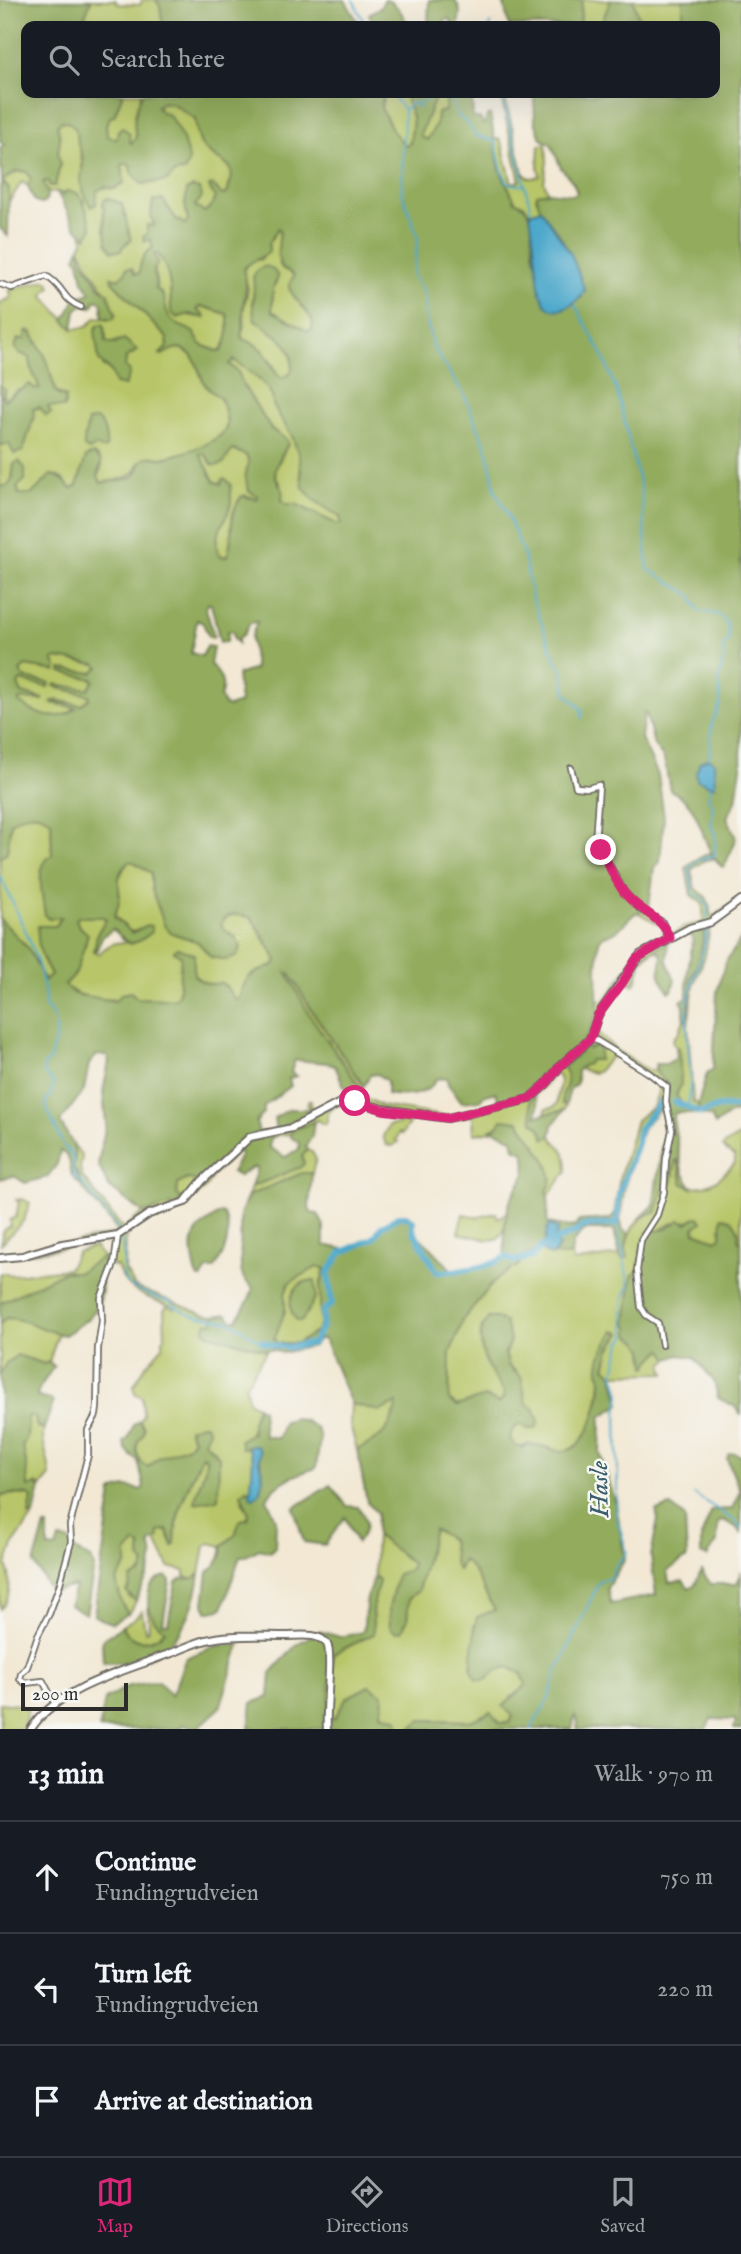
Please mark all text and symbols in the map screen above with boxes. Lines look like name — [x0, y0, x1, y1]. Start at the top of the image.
search box — [21, 21, 720, 98]
icon: search — [45, 41, 83, 79]
text: Search here — [101, 43, 225, 76]
route end — [585, 834, 616, 865]
route start — [339, 1085, 370, 1116]
water label: Hasle — [583, 1460, 617, 1518]
scale bar — [21, 1680, 128, 1712]
text: 200 m — [32, 1683, 78, 1707]
text: 13 min — [28, 1756, 104, 1794]
text: Walk · 970 m — [594, 1760, 713, 1789]
text: Continue — [95, 1846, 196, 1879]
icon: ahead — [28, 1858, 66, 1896]
text: 750 m — [660, 1863, 713, 1892]
text: Fundingrudveien — [95, 1879, 259, 1908]
text: Turn left — [95, 1958, 192, 1991]
icon: left — [28, 1970, 66, 2008]
text: 220 m — [657, 1975, 713, 2004]
text: Fundingrudveien — [95, 1991, 259, 2020]
icon: arrive — [28, 2082, 66, 2120]
text: Arrive at destination — [95, 2085, 313, 2118]
tab: Map — [96, 2173, 134, 2239]
tab: Directions — [326, 2173, 408, 2239]
tab: Saved — [600, 2173, 645, 2239]

